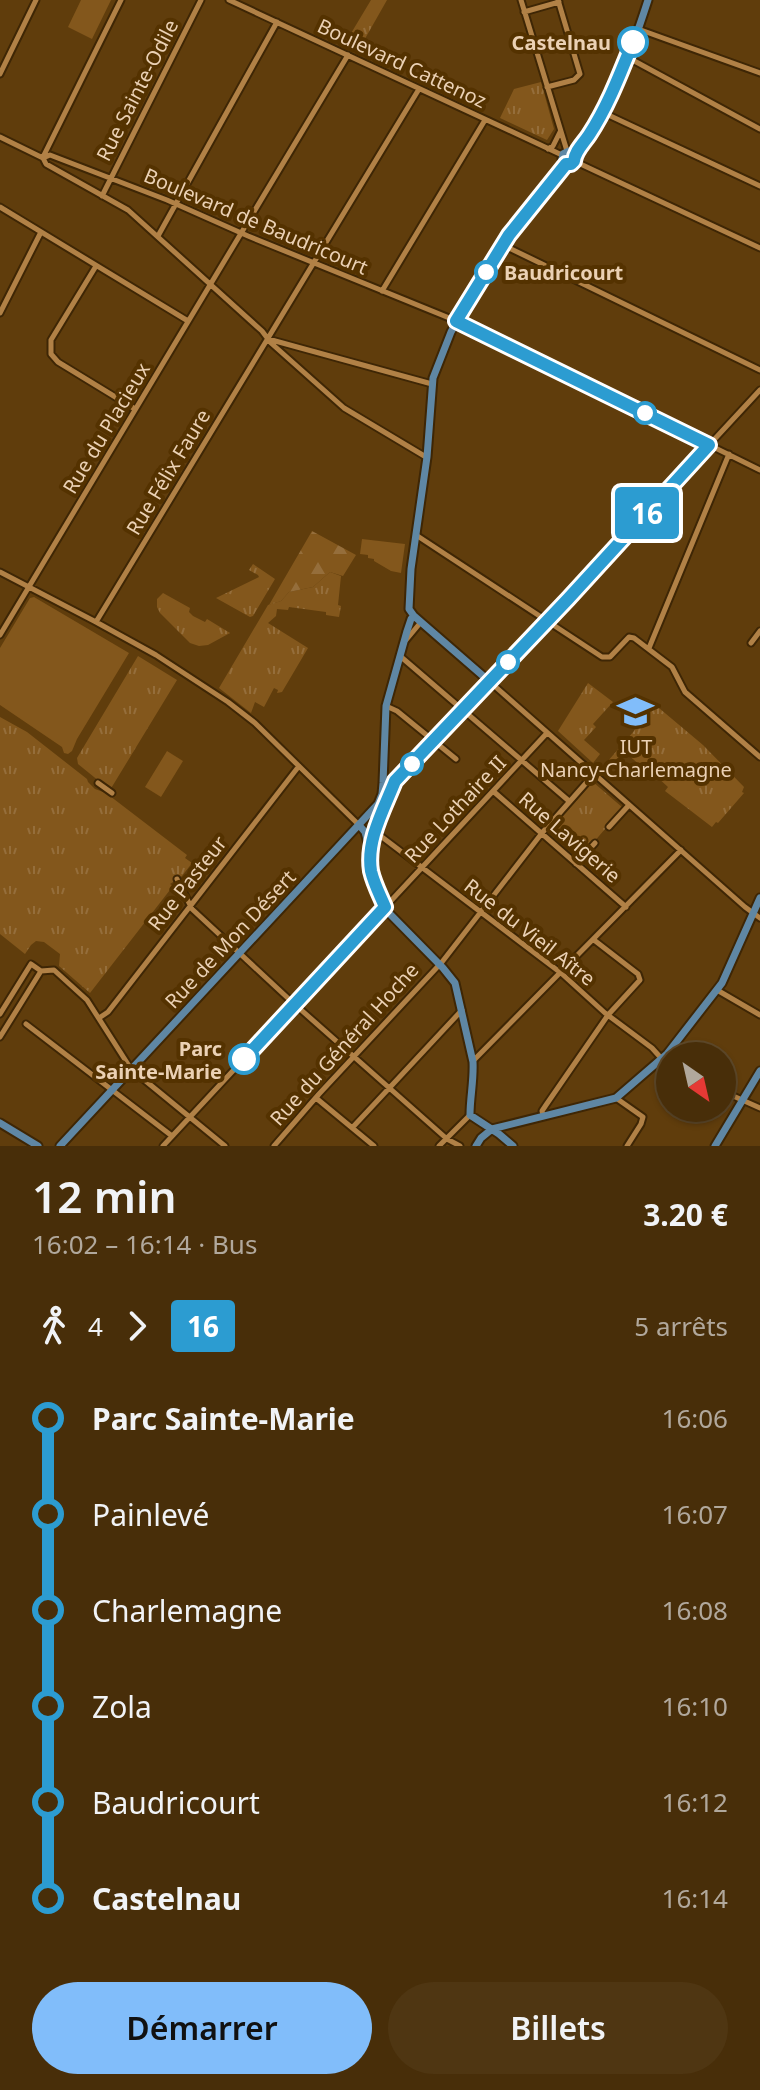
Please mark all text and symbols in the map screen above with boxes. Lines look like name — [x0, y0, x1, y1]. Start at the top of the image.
street label: Boulevard Cattenoz — [313, 12, 491, 114]
street label: Rue Sainte-Odile — [90, 15, 184, 165]
marker: Castelnau — [618, 27, 648, 57]
place label: Castelnau — [512, 29, 611, 56]
street label: Boulevard de Baudricourt — [140, 162, 372, 280]
place label: Baudricourt — [504, 259, 624, 286]
marker: Baudricourt — [475, 261, 497, 283]
street label: Rue du Placieux — [56, 357, 156, 499]
unlabelled marker — [634, 402, 656, 424]
street label: Rue Félix Faure — [120, 404, 216, 540]
line badge: 16 — [611, 487, 683, 539]
text: 16 — [631, 494, 663, 532]
unlabelled marker — [497, 651, 519, 673]
school or university icon: IUT Nancy-Charlemagne — [617, 692, 655, 730]
place label: IUT Nancy-Charlemagne — [540, 733, 732, 783]
street label: Rue Lothaire II — [398, 749, 512, 869]
unlabelled marker — [401, 753, 423, 775]
street label: Rue Lavigerie — [513, 785, 627, 889]
street label: Rue Pasteur — [141, 830, 233, 936]
street label: Rue de Mon Désert — [159, 864, 301, 1014]
street label: Rue du Vieil Aître — [459, 872, 601, 992]
street label: Rue du Général Hoche — [264, 957, 424, 1131]
place label: Parc Sainte-Marie — [95, 1035, 222, 1085]
north arrow — [656, 1042, 736, 1122]
map controls — [656, 1042, 736, 1122]
marker: Parc Sainte-Marie — [229, 1044, 259, 1074]
text: 12 min — [32, 1166, 177, 1226]
text: 3.20 € — [643, 1194, 728, 1235]
text: 16:02 – 16:14 · Bus — [32, 1226, 257, 1262]
icon: walk — [32, 1304, 76, 1348]
icon: forward — [115, 1304, 159, 1348]
text: 16 — [187, 1307, 219, 1345]
text: 4 — [88, 1308, 103, 1344]
text: 5 arrêts — [634, 1308, 728, 1344]
text: Parc Sainte-Marie — [92, 1398, 355, 1439]
text: 16:06 — [662, 1400, 728, 1436]
text: Painlevé — [92, 1494, 209, 1535]
text: 16:07 — [662, 1496, 728, 1532]
text: Charlemagne — [92, 1590, 282, 1631]
text: 16:08 — [662, 1592, 728, 1628]
text: Zola — [92, 1686, 152, 1727]
text: 16:10 — [662, 1688, 728, 1724]
text: Baudricourt — [92, 1782, 260, 1823]
text: 16:12 — [662, 1784, 728, 1820]
text: Castelnau — [92, 1878, 241, 1919]
text: 16:14 — [662, 1880, 728, 1916]
button: Démarrer — [32, 1982, 372, 2074]
button: Billets — [388, 1982, 728, 2074]

